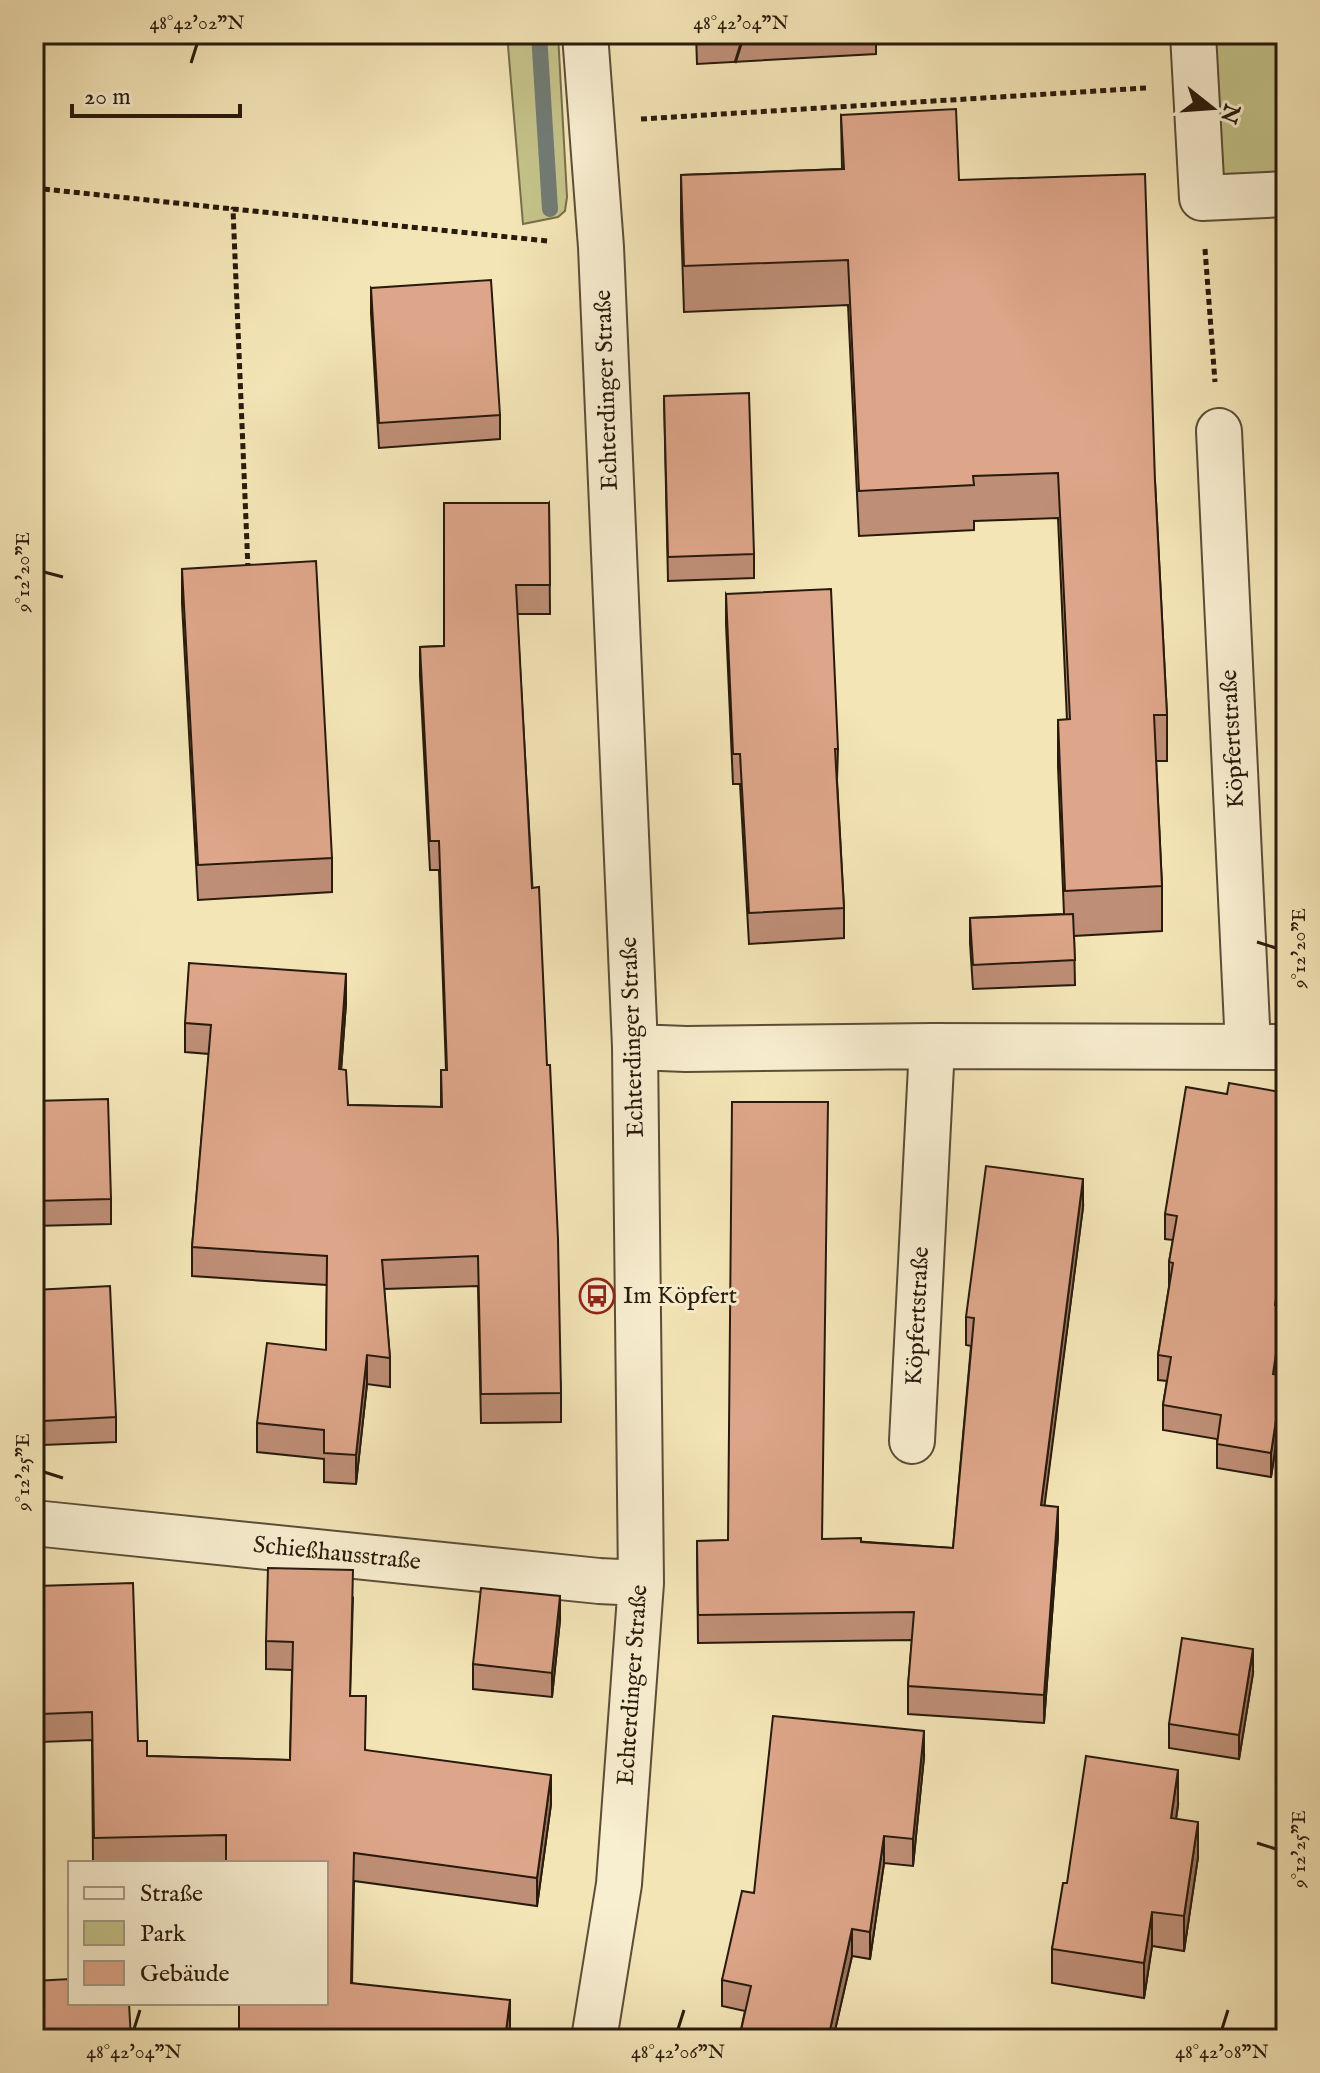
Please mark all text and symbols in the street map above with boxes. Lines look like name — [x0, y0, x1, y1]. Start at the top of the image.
text: 48°42'02"N — [149, 11, 245, 36]
text: 48°42'04"N — [693, 11, 789, 36]
scale bar — [72, 68, 240, 118]
north arrow — [1172, 68, 1252, 148]
text: 20 m — [84, 82, 131, 113]
text: N — [1213, 99, 1246, 126]
street label: Echterdinger Straße — [588, 289, 626, 491]
text: 9°12'20"E — [11, 532, 36, 613]
street label: Köpfertstraße — [1214, 669, 1252, 809]
text: 9°12'20"E — [1287, 908, 1312, 989]
street label: Echterdinger Straße — [614, 936, 652, 1138]
street label: Köpfertstraße — [899, 1246, 937, 1386]
bus stop icon: Im Köpfert — [578, 1277, 616, 1315]
place label: Im Köpfert — [623, 1281, 737, 1312]
text: 9°12'25"E — [11, 1433, 36, 1512]
street label: Schießhausstraße — [252, 1530, 422, 1578]
street label: Echterdinger Straße — [611, 1584, 655, 1786]
text: 9°12'25"E — [1287, 1810, 1312, 1889]
legend — [68, 1861, 328, 2005]
text: Straße — [140, 1879, 203, 1910]
text: Park — [140, 1919, 186, 1950]
text: Gebäude — [140, 1959, 230, 1990]
text: 48°42'04"N — [86, 2040, 182, 2065]
text: 48°42'06"N — [631, 2040, 725, 2065]
text: 48°42'08"N — [1175, 2040, 1269, 2065]

